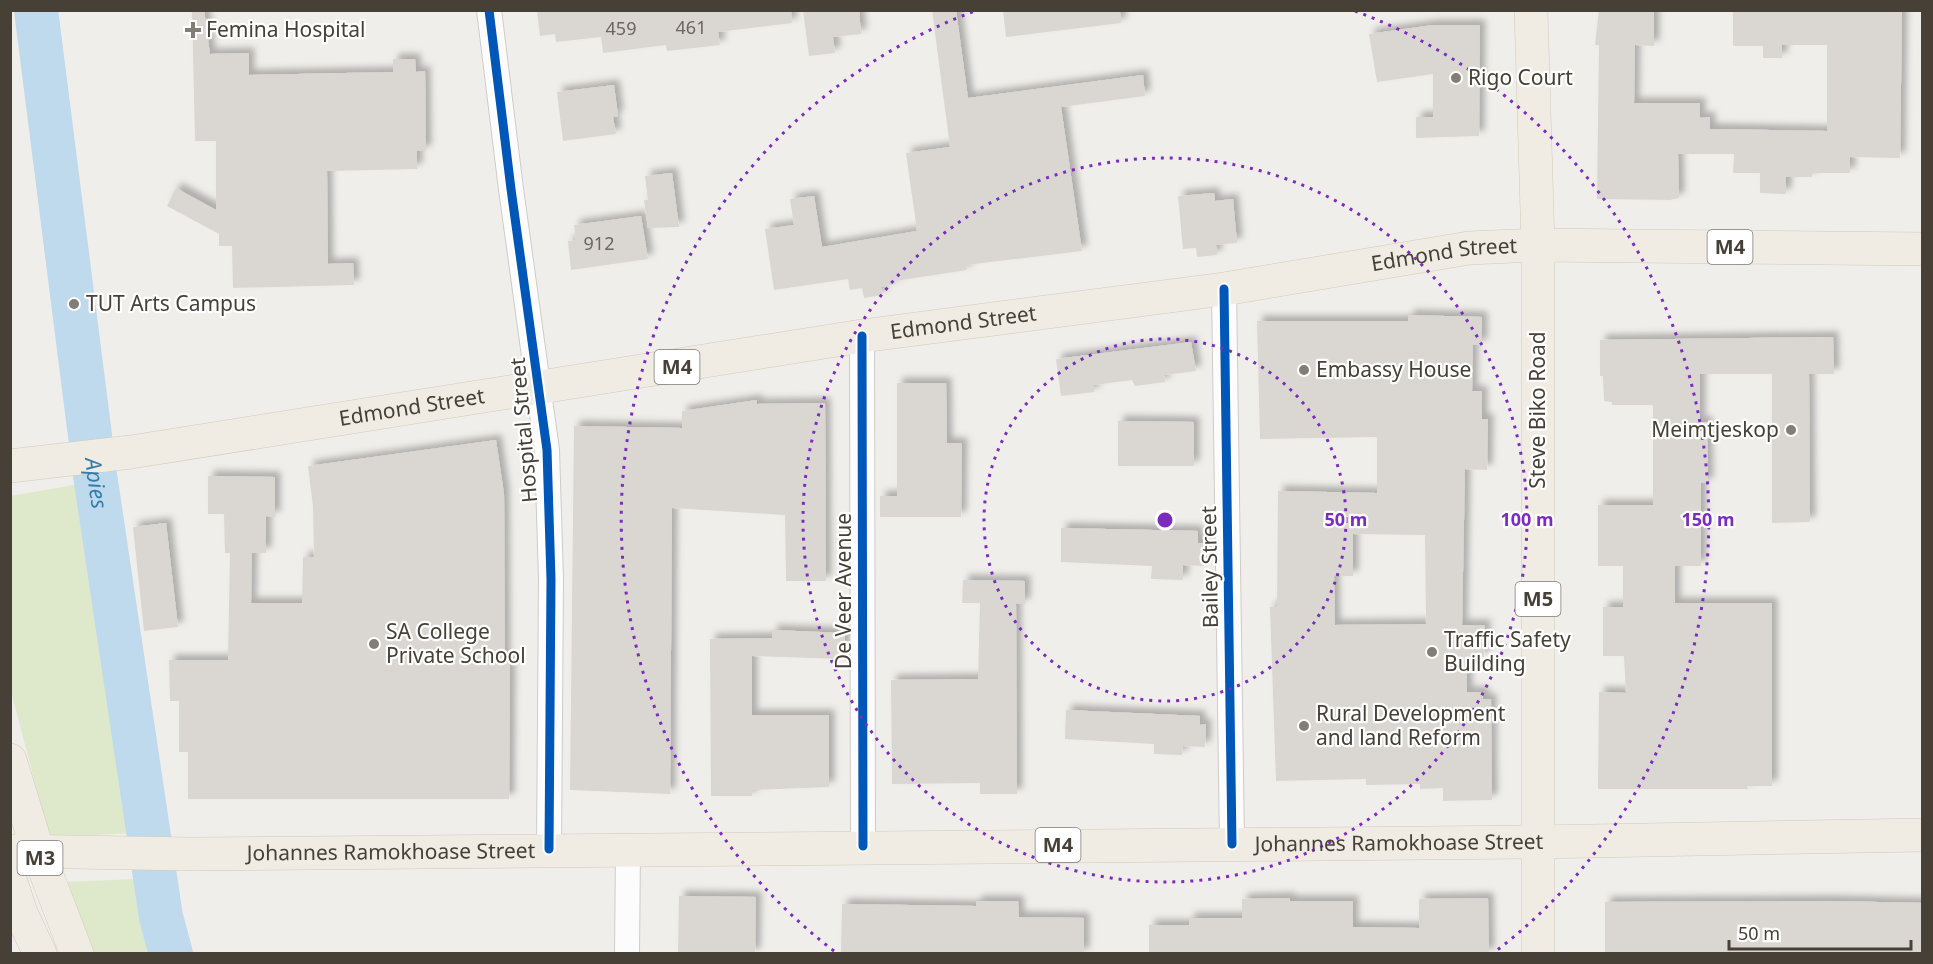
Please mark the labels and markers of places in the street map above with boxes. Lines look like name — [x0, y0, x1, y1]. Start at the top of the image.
place label: Femina Hospital — [206, 15, 365, 43]
marker: Femina Hospital — [184, 21, 202, 39]
place label: Rigo Court — [1468, 63, 1573, 91]
marker: Rigo Court — [1449, 71, 1463, 85]
place label: TUT Arts Campus — [86, 289, 256, 317]
marker: TUT Arts Campus — [67, 297, 81, 311]
place label: Embassy House — [1316, 355, 1471, 383]
marker: Embassy House — [1297, 363, 1311, 377]
place label: Meimtjeskop — [1651, 415, 1779, 443]
marker: Meimtjeskop — [1784, 423, 1798, 437]
centre of rings — [1155, 510, 1175, 530]
place label: SA College Private School — [386, 617, 526, 669]
place label: Traffic Safety Building — [1444, 625, 1571, 677]
marker: SA College Private School — [367, 637, 381, 651]
marker: Traffic Safety Building — [1425, 645, 1439, 659]
place label: Rural Development and land Reform — [1316, 699, 1506, 751]
marker: Rural Development and land Reform — [1297, 719, 1311, 733]

